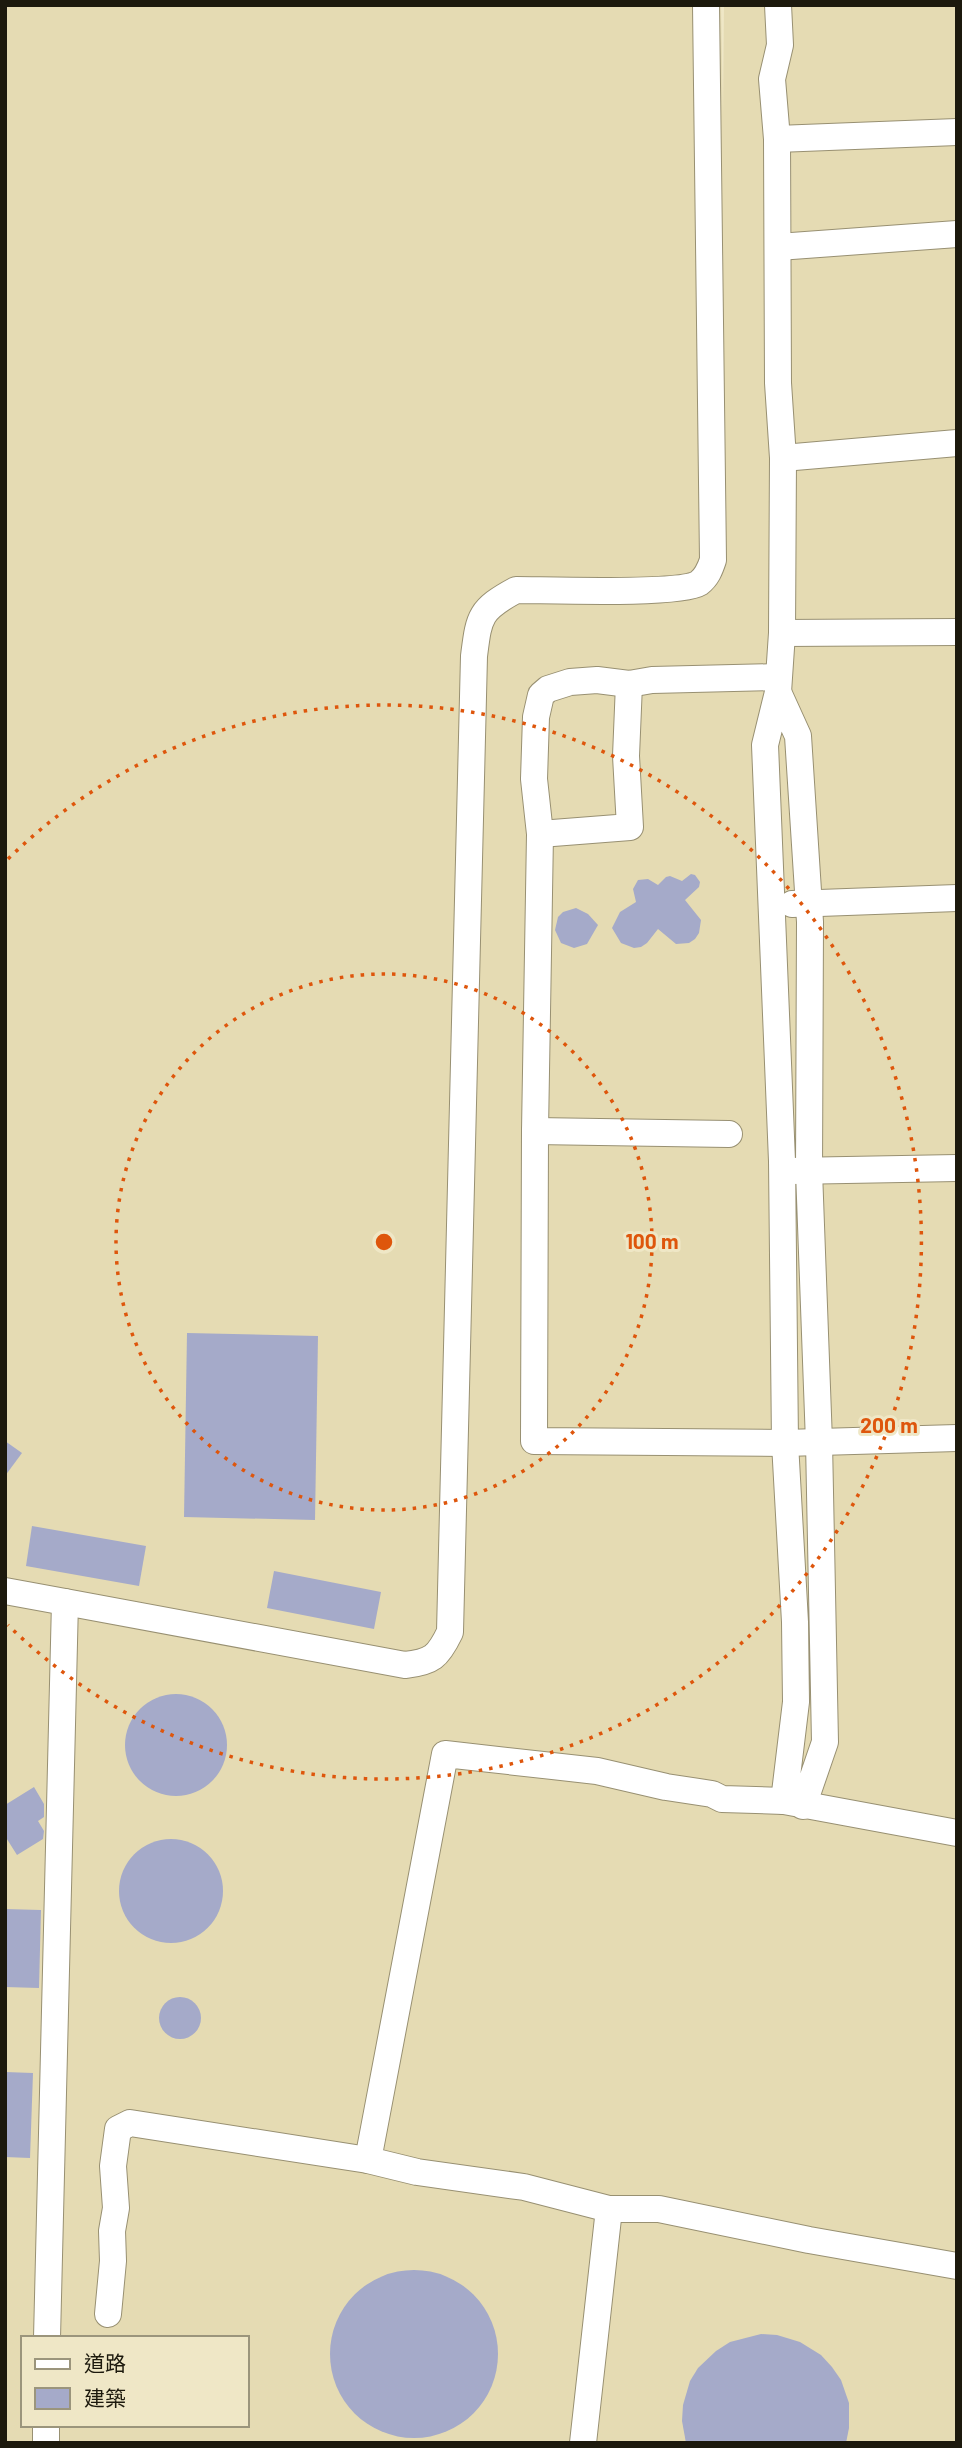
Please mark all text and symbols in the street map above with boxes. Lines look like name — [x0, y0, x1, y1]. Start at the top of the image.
text: 100 m — [625, 1228, 679, 1253]
centre of rings — [372, 1230, 396, 1254]
text: 200 m — [860, 1412, 918, 1437]
legend — [21, 2336, 248, 2427]
text: 道路 — [84, 2350, 126, 2375]
text: 建築 — [84, 2385, 126, 2410]

